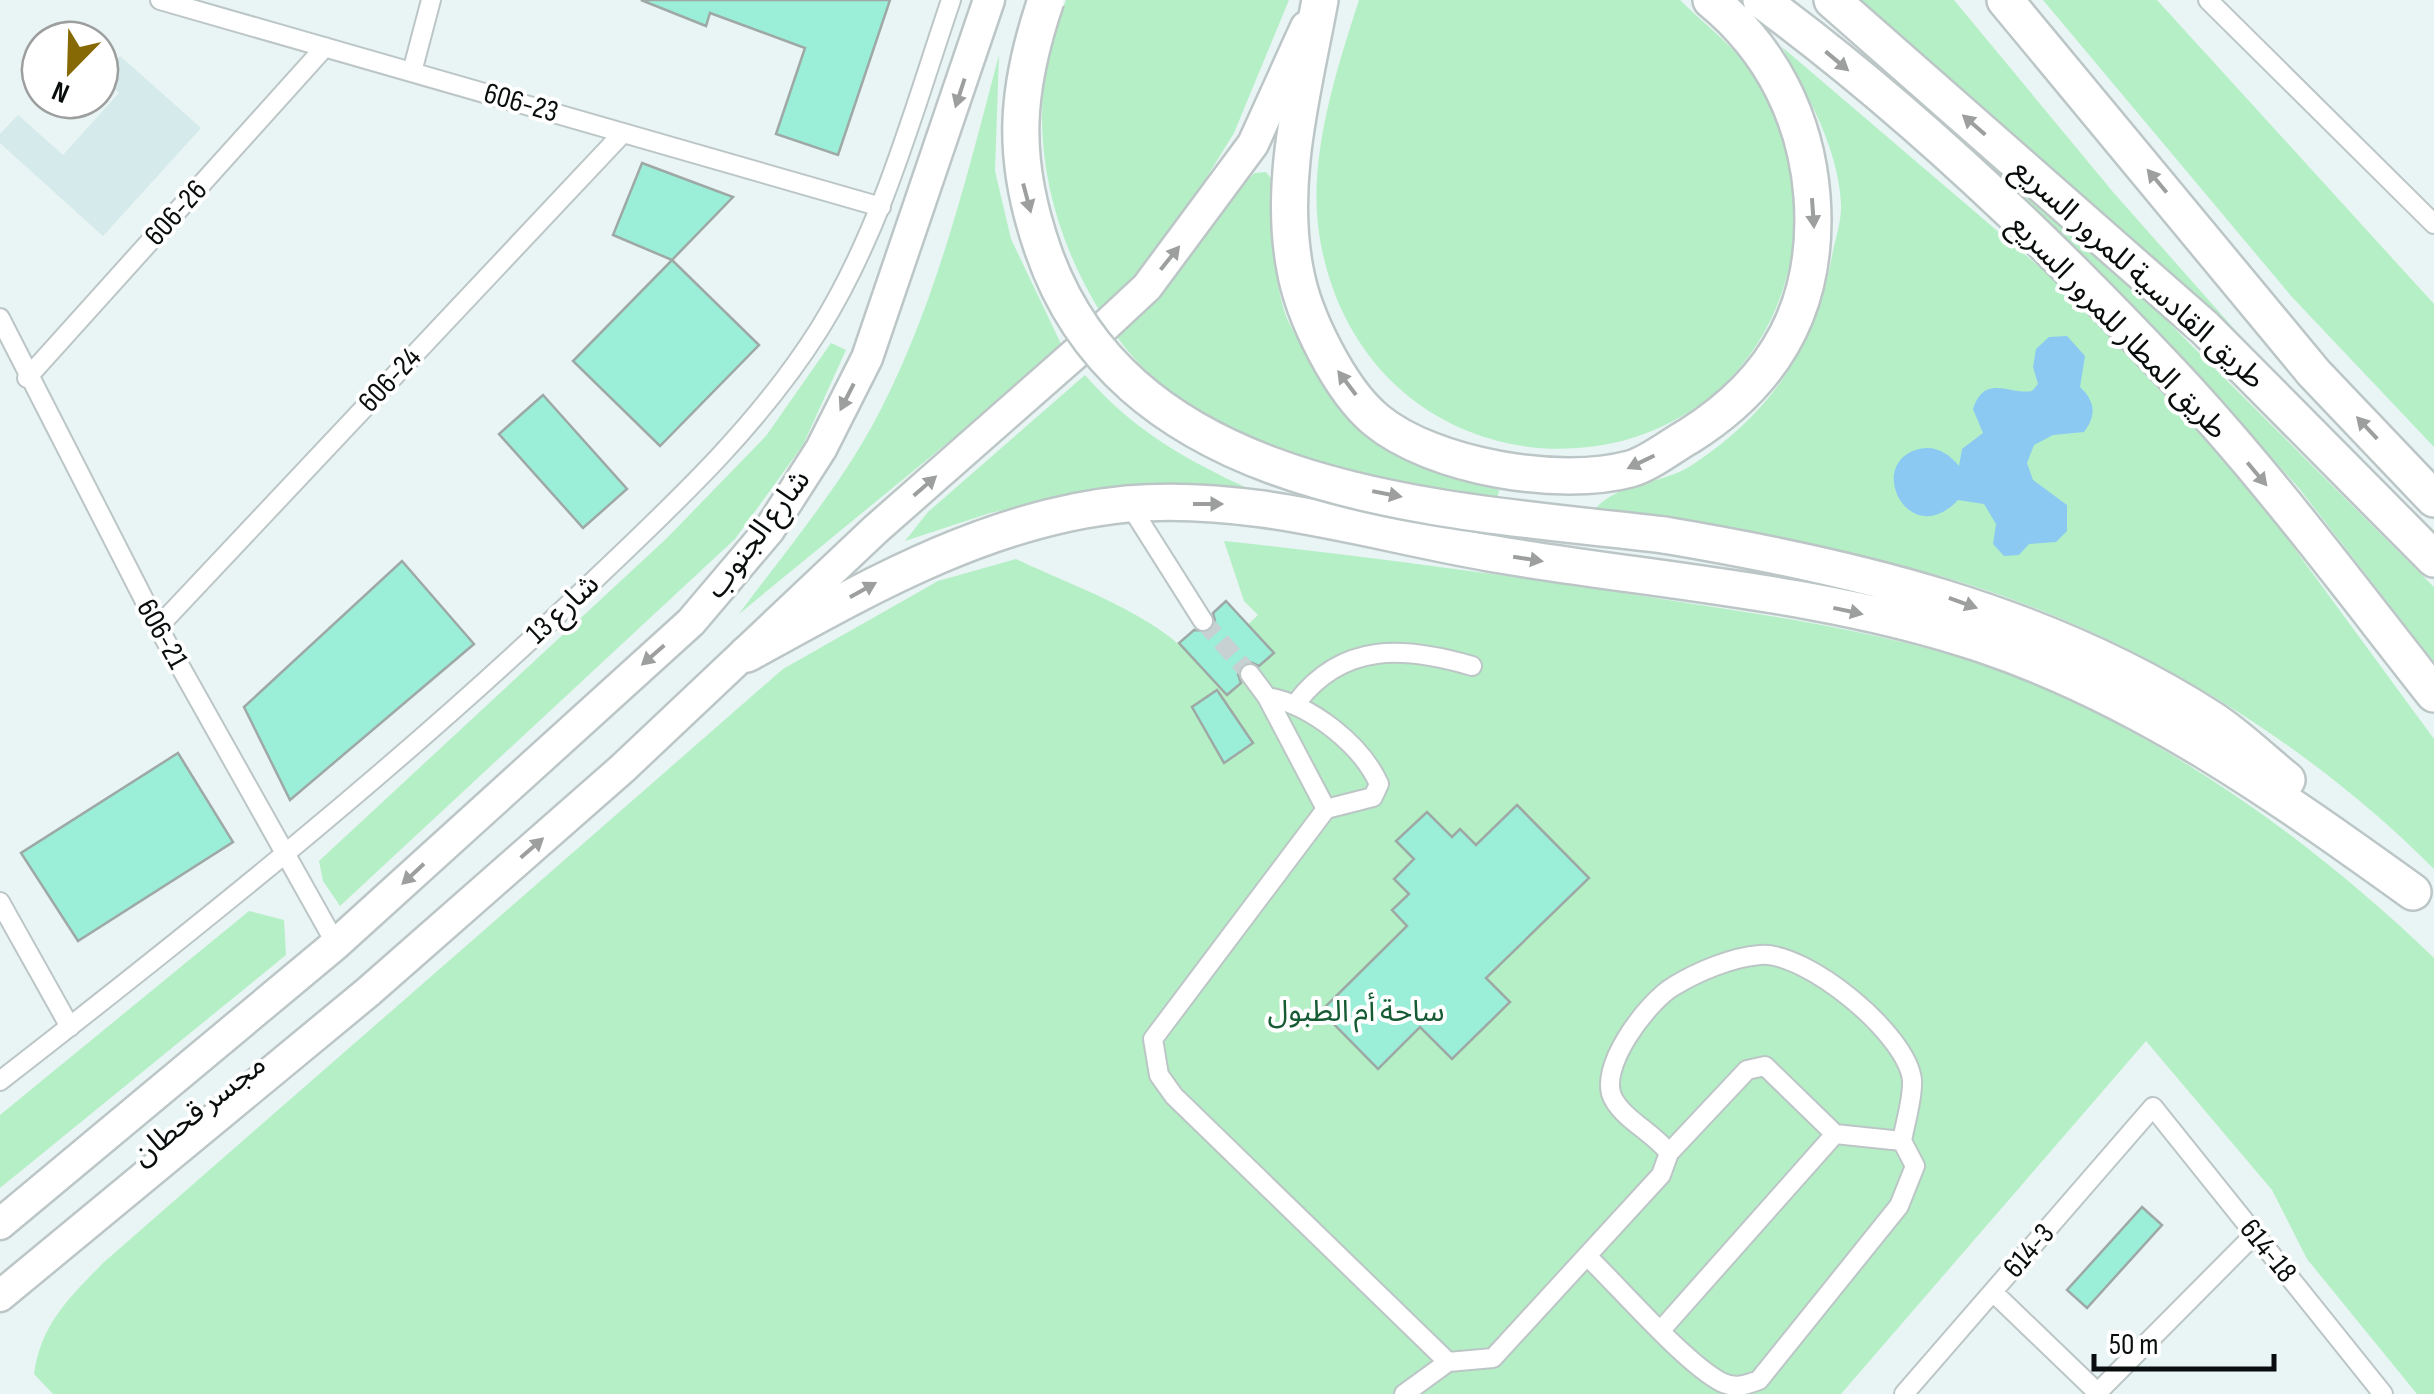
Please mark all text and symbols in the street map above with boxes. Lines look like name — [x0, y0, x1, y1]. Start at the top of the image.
north arrow — [20, 20, 120, 120]
one-way arrow — [1824, 49, 1849, 71]
text: N — [47, 74, 74, 110]
street label: 606-23 — [480, 75, 562, 131]
one-way arrow — [952, 78, 967, 109]
one-way arrow — [1962, 115, 1987, 137]
street label: طريق القادسية للمرور السريع — [2002, 151, 2272, 399]
one-way arrow — [2146, 168, 2168, 193]
street label: 606-26 — [137, 173, 215, 253]
one-way arrow — [1019, 183, 1035, 214]
one-way arrow — [1805, 197, 1821, 229]
street label: طريق المطار للمرور السريع — [1999, 207, 2235, 449]
one-way arrow — [1159, 246, 1180, 271]
street label: 606-24 — [351, 340, 429, 420]
one-way arrow — [1338, 370, 1358, 396]
one-way arrow — [839, 383, 856, 412]
one-way arrow — [2356, 417, 2379, 441]
one-way arrow — [1626, 454, 1655, 471]
one-way arrow — [2246, 461, 2268, 486]
street label: شارع الجنوب — [698, 463, 820, 607]
one-way arrow — [912, 475, 937, 497]
one-way arrow — [1372, 487, 1403, 503]
one-way arrow — [1192, 496, 1224, 512]
one-way arrow — [1512, 551, 1544, 567]
street label: شارع 13 — [519, 566, 609, 654]
one-way arrow — [849, 582, 878, 599]
street label: 606-21 — [128, 593, 196, 675]
one-way arrow — [1949, 596, 1979, 611]
one-way arrow — [1833, 604, 1864, 620]
one-way arrow — [641, 644, 666, 666]
one-way arrow — [519, 837, 544, 859]
one-way arrow — [401, 862, 425, 885]
park label: ساحة أم الطبول — [1267, 992, 1445, 1033]
street label: مجسر قحطان — [125, 1047, 273, 1173]
street label: 614-18 — [2232, 1212, 2304, 1290]
street label: 614-3 — [1996, 1217, 2062, 1285]
scale bar — [2094, 1309, 2274, 1371]
text: 50 m — [2109, 1327, 2158, 1363]

